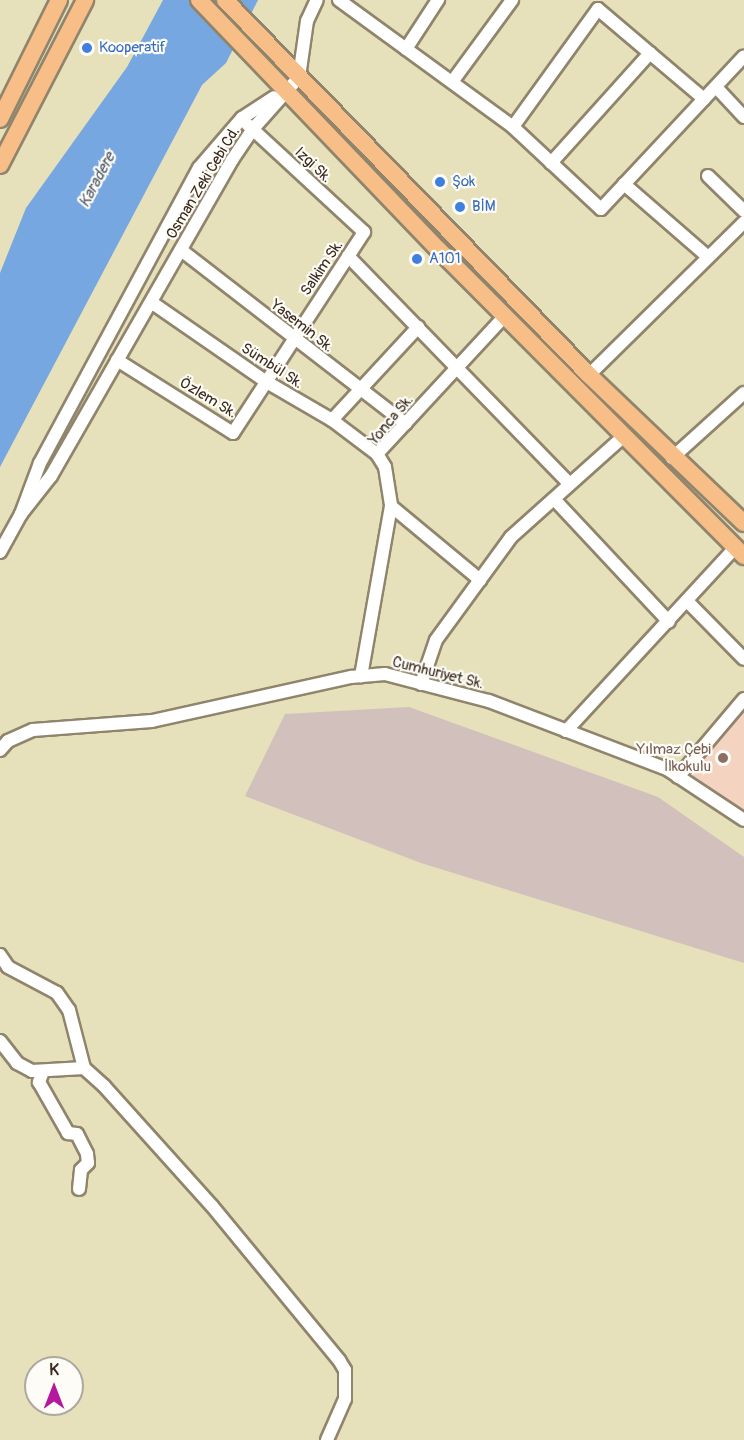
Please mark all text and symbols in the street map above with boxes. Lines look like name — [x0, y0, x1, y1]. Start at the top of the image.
place label: Kooperatif — [99, 39, 165, 57]
marker: Kooperatif — [80, 41, 94, 55]
street label: Osman Zeki Cebi Cd. — [162, 124, 244, 242]
street label: Izgi Sk. — [291, 143, 335, 187]
water label: Karadere — [75, 149, 119, 211]
place label: Şok — [452, 173, 475, 191]
marker: Şok — [433, 175, 447, 189]
place label: BİM — [472, 198, 496, 216]
marker: BİM — [453, 200, 467, 214]
street label: Salkim Sk. — [297, 237, 347, 299]
place label: A101 — [429, 250, 461, 268]
marker: A101 — [410, 252, 424, 266]
street label: Yasemin Sk. — [267, 296, 337, 356]
street label: Sümbül Sk. — [238, 339, 306, 393]
street label: Özlem Sk. — [176, 374, 240, 422]
street label: Yonca Sk. — [365, 391, 417, 449]
street label: Cumhuriyet Sk. — [390, 653, 486, 693]
place label: Yılmaz Çebi İlkokulu — [636, 740, 711, 775]
marker: Yılmaz Çebi İlkokulu — [716, 751, 730, 765]
north arrow — [24, 1356, 84, 1416]
text: K — [49, 1360, 59, 1380]

